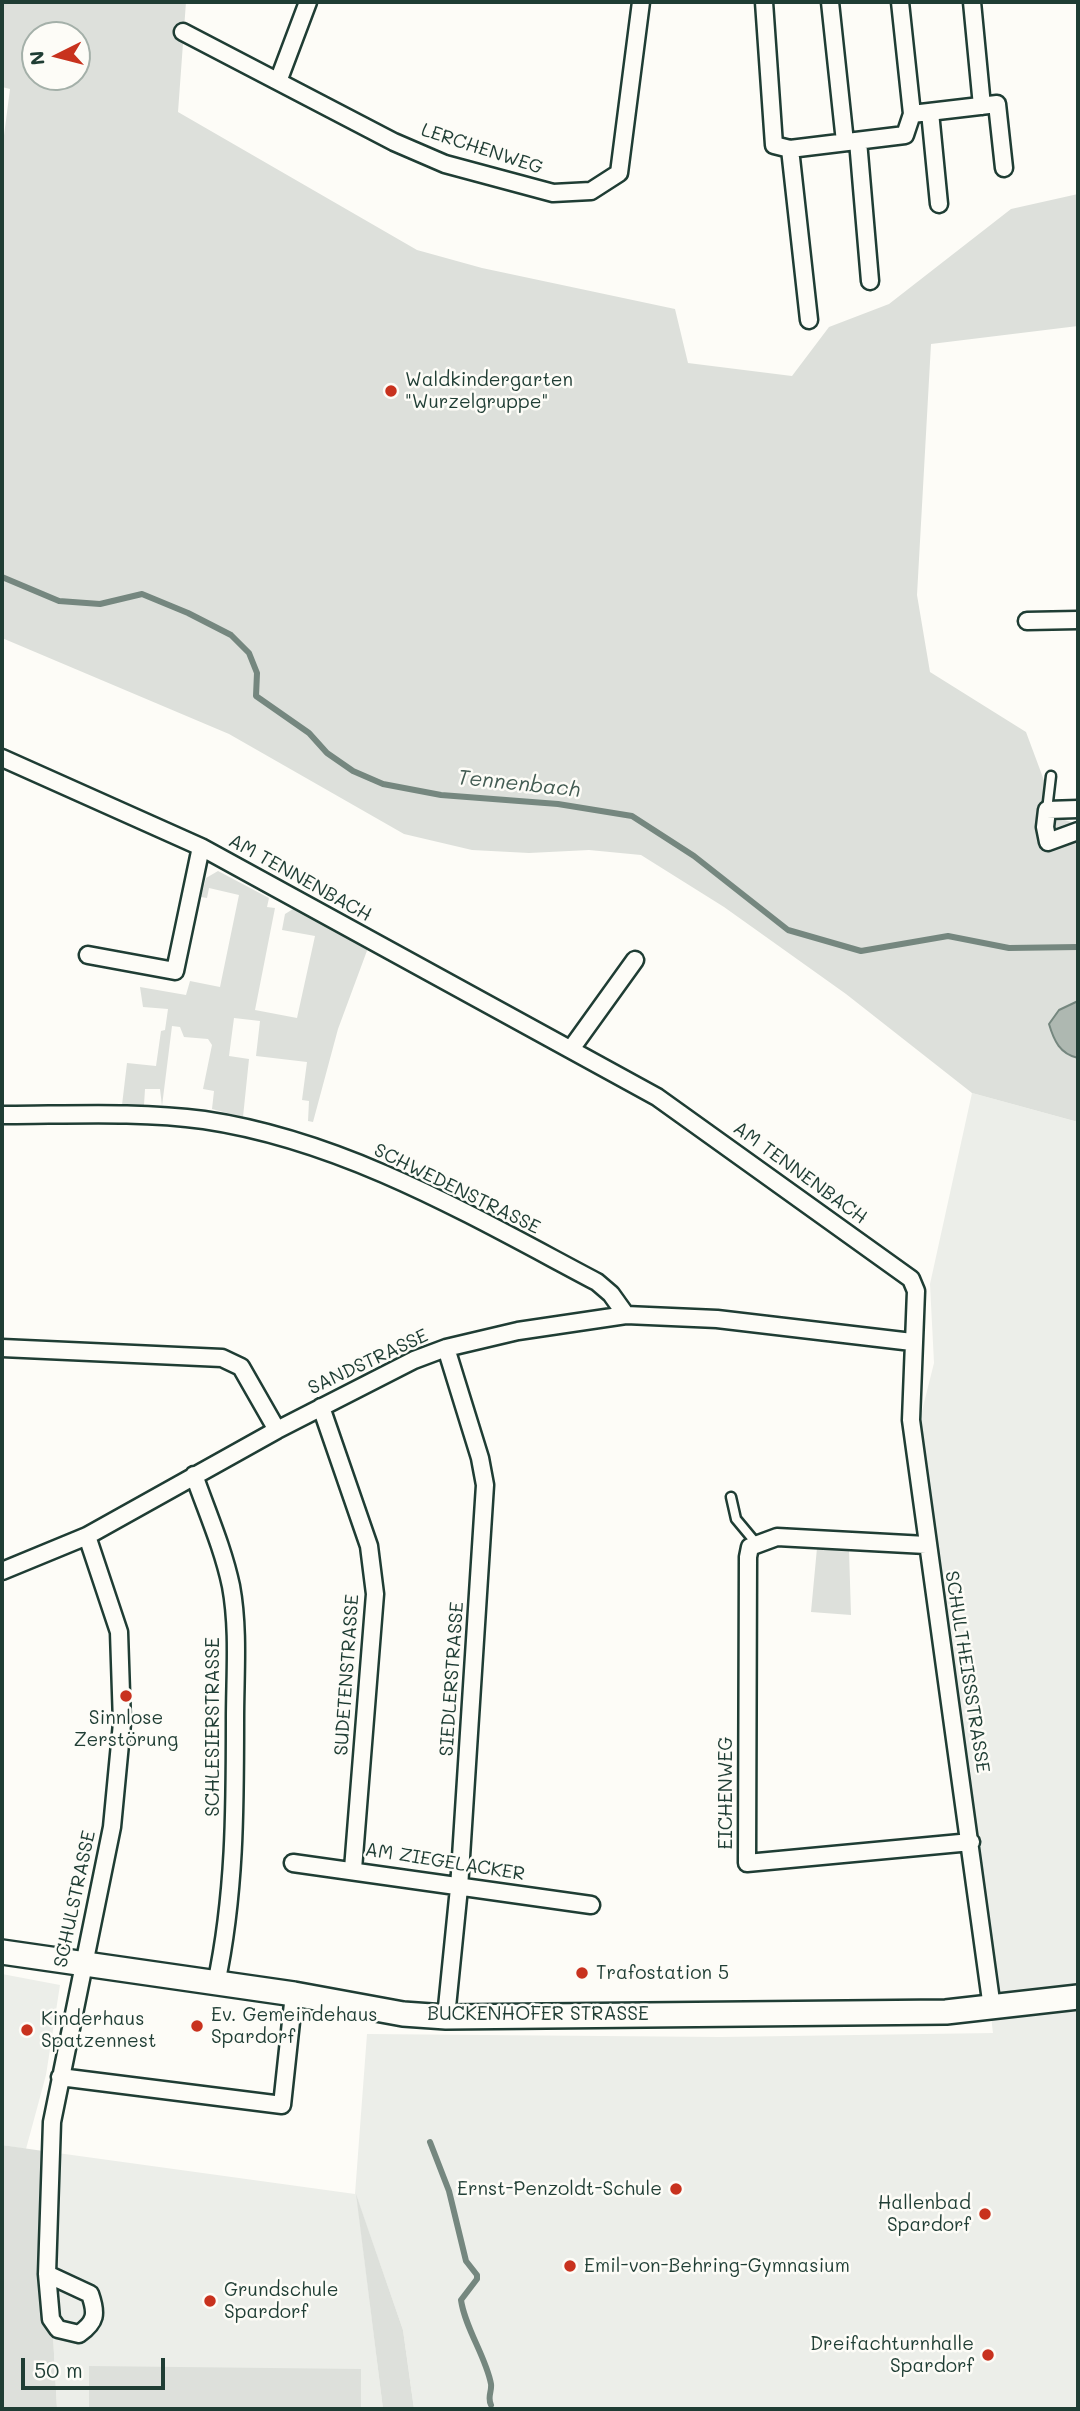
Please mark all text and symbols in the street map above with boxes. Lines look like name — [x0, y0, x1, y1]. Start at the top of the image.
north arrow — [21, 21, 91, 91]
text: N — [23, 50, 50, 67]
street label: LERCHENWEG — [418, 119, 546, 179]
place label: Waldkindergarten "Wurzelgruppe" — [405, 369, 573, 413]
marker: Waldkindergarten "Wurzelgruppe" — [383, 383, 399, 399]
water label: Tennenbach — [456, 765, 582, 803]
street label: AM TENNENBACH — [225, 829, 375, 927]
street label: AM TENNENBACH — [729, 1117, 871, 1229]
street label: SCHWEDENSTRASSE — [370, 1139, 544, 1239]
street label: SANDSTRASSE — [304, 1324, 432, 1400]
street label: SCHULTHEISSSTRASSE — [940, 1569, 994, 1775]
street label: SUDETENSTRASSE — [330, 1594, 364, 1756]
street label: SIEDLERSTRASSE — [435, 1601, 469, 1757]
street label: SCHLESIERSTRASSE — [202, 1637, 224, 1817]
marker: Sinnlose Zerstörung — [118, 1688, 134, 1704]
place label: Sinnlose Zerstörung — [74, 1707, 178, 1751]
street label: EICHENWEG — [715, 1737, 737, 1849]
street label: SCHULSTRASSE — [49, 1828, 101, 1970]
street label: AM ZIEGELACKER — [363, 1838, 527, 1886]
place label: Trafostation 5 — [596, 1962, 729, 1984]
marker: Trafostation 5 — [574, 1965, 590, 1981]
street label: BUCKENHOFER STRASSE — [427, 2003, 649, 2025]
place label: Ev. Gemeindehaus Spardorf — [211, 2004, 378, 2048]
place label: Kinderhaus Spatzennest — [41, 2008, 156, 2052]
marker: Ev. Gemeindehaus Spardorf — [189, 2018, 205, 2034]
marker: Kinderhaus Spatzennest — [19, 2022, 35, 2038]
place label: Ernst-Penzoldt-Schule — [457, 2178, 662, 2200]
marker: Ernst-Penzoldt-Schule — [668, 2181, 684, 2197]
place label: Hallenbad Spardorf — [878, 2192, 971, 2236]
marker: Hallenbad Spardorf — [977, 2206, 993, 2222]
place label: Emil-von-Behring-Gymnasium — [584, 2255, 850, 2277]
marker: Emil-von-Behring-Gymnasium — [562, 2258, 578, 2274]
place label: Grundschule Spardorf — [224, 2279, 339, 2323]
marker: Grundschule Spardorf — [202, 2293, 218, 2309]
place label: Dreifachturnhalle Spardorf — [810, 2333, 974, 2377]
scale bar — [24, 2344, 168, 2388]
marker: Dreifachturnhalle Spardorf — [980, 2347, 996, 2363]
text: 50 m — [34, 2356, 83, 2383]

